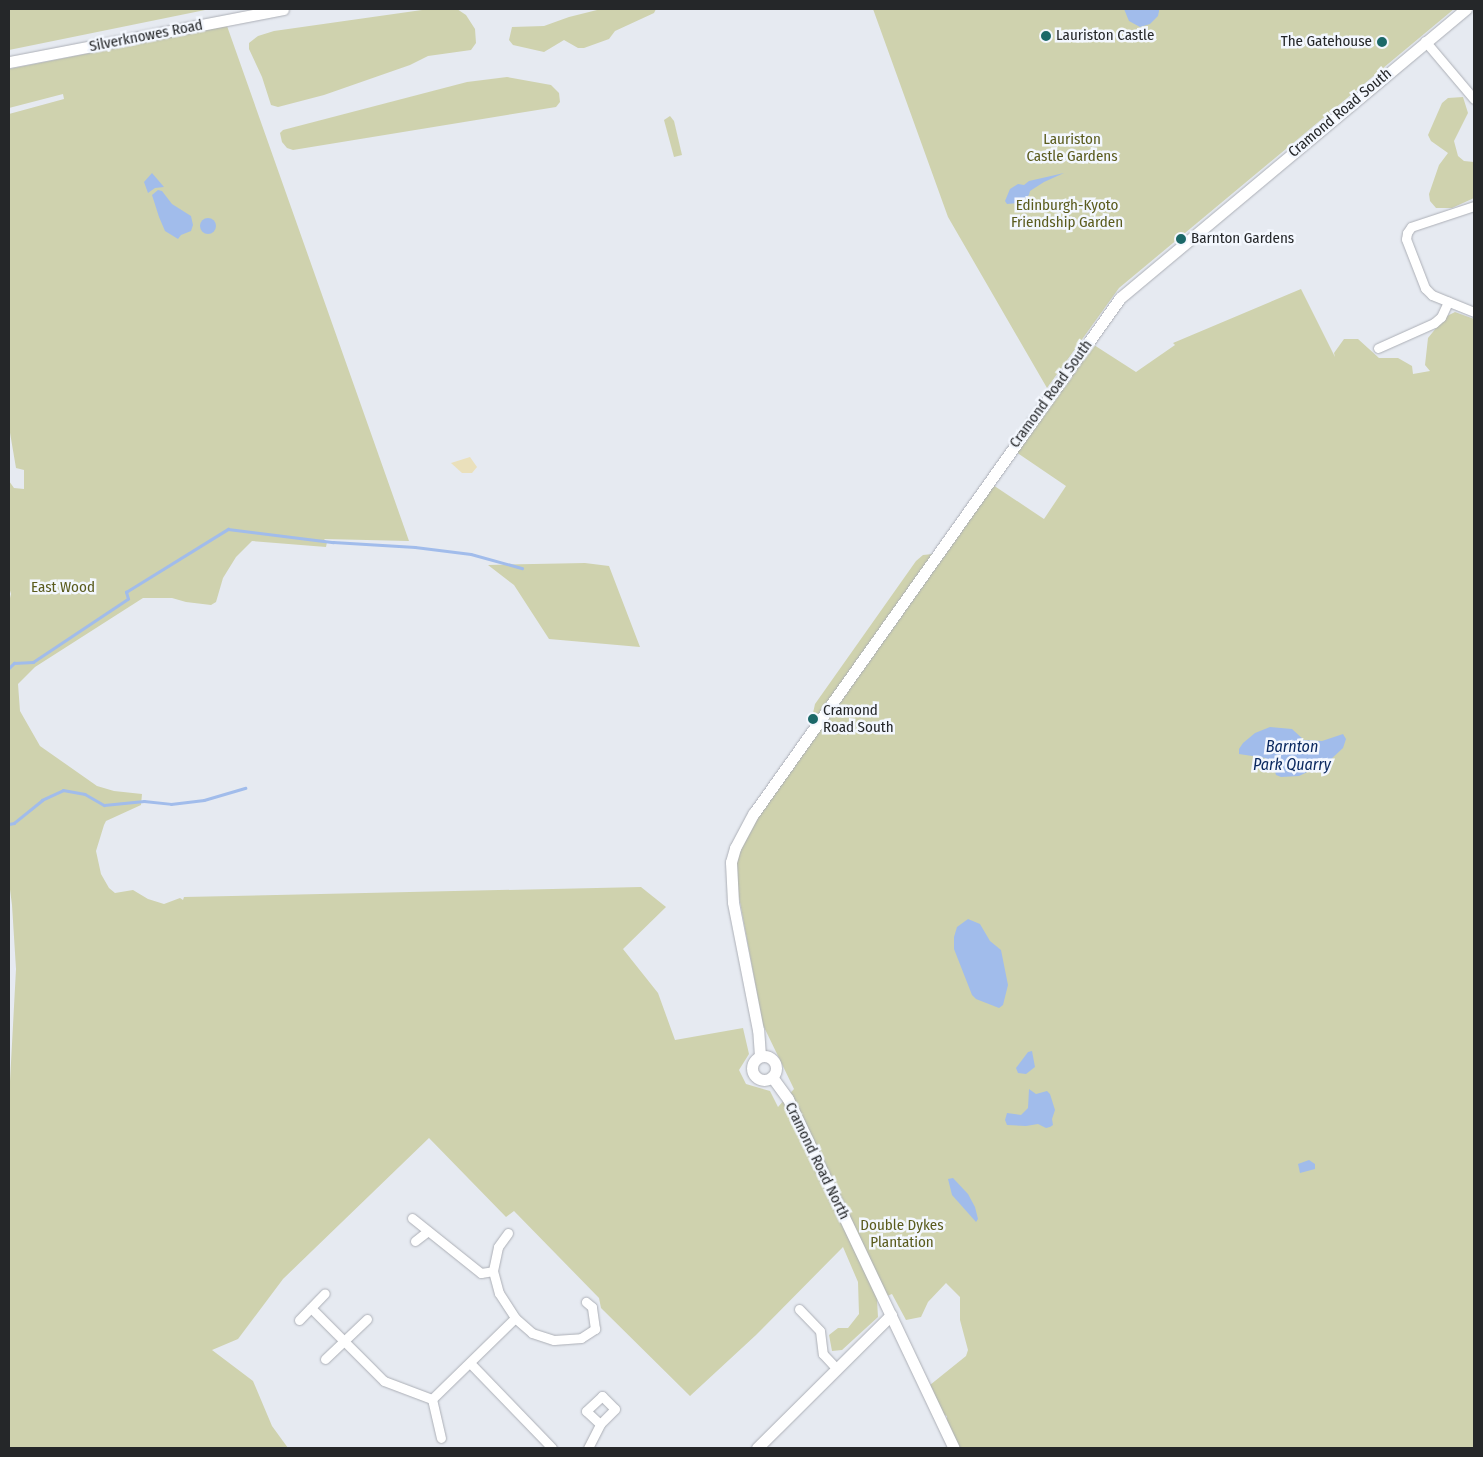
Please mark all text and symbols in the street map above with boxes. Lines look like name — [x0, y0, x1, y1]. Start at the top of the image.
street label: Silverknowes Road — [88, 16, 204, 56]
place label: Lauriston Castle — [1056, 27, 1154, 45]
marker: Lauriston Castle — [1040, 30, 1052, 42]
place label: The Gatehouse — [1281, 33, 1372, 51]
marker: The Gatehouse — [1376, 36, 1388, 48]
street label: Cramond Road South — [1285, 65, 1395, 161]
park label: Lauriston Castle Gardens — [1026, 130, 1118, 165]
park label: Edinburgh-Kyoto Friendship Garden — [1011, 196, 1123, 231]
place label: Barnton Gardens — [1191, 230, 1294, 248]
marker: Barnton Gardens — [1175, 233, 1187, 245]
street label: Cramond Road South — [1006, 337, 1096, 451]
park label: East Wood — [31, 579, 95, 597]
place label: Cramond Road South — [823, 701, 894, 736]
marker: Cramond Road South — [807, 713, 819, 725]
water label: Barnton Park Quarry — [1253, 737, 1331, 775]
street label: Cramond Road North — [781, 1100, 853, 1222]
park label: Double Dykes Plantation — [860, 1216, 944, 1251]

